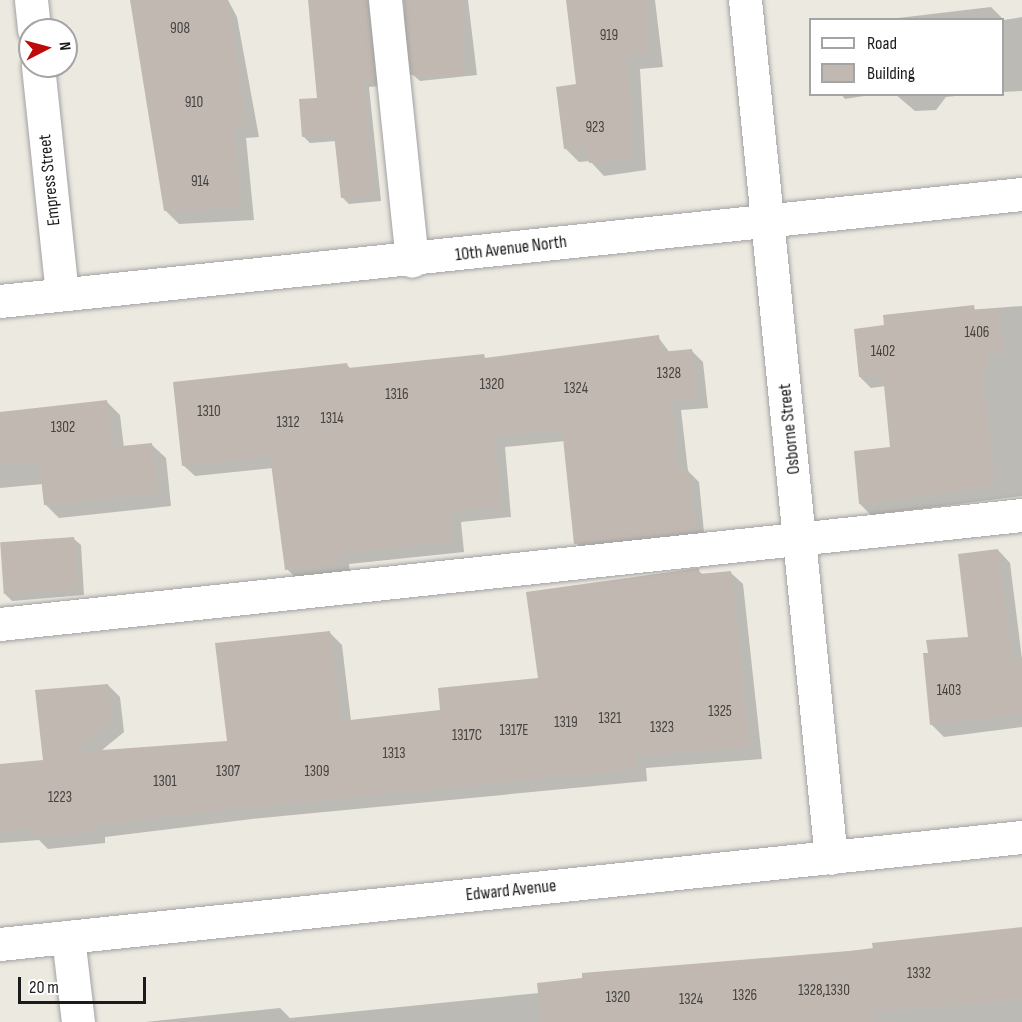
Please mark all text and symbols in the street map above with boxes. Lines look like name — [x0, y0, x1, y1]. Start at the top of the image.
north arrow — [18, 18, 78, 78]
legend — [809, 18, 1004, 96]
house number: 908 — [170, 20, 190, 38]
house number: 919 — [600, 27, 618, 45]
text: Road — [867, 33, 897, 54]
text: N — [55, 41, 74, 52]
text: Building — [867, 63, 915, 84]
house number: 910 — [185, 94, 203, 112]
house number: 923 — [585, 119, 605, 137]
street label: Empress Street — [34, 133, 66, 227]
house number: 914 — [191, 173, 209, 191]
street label: 10th Avenue North — [454, 231, 568, 267]
house number: 1406 — [965, 324, 989, 342]
house number: 1402 — [871, 343, 895, 361]
house number: 1328 — [657, 365, 681, 383]
house number: 1320 — [480, 376, 504, 394]
house number: 1324 — [564, 380, 588, 398]
street label: Osborne Street — [774, 383, 806, 475]
house number: 1316 — [385, 386, 409, 404]
house number: 1310 — [197, 403, 221, 421]
house number: 1314 — [320, 410, 344, 428]
house number: 1312 — [276, 414, 300, 432]
house number: 1302 — [51, 419, 75, 437]
house number: 1403 — [937, 682, 961, 700]
house number: 1325 — [708, 703, 732, 721]
house number: 1321 — [598, 710, 622, 728]
house number: 1319 — [554, 714, 578, 732]
house number: 1323 — [650, 719, 674, 737]
house number: 1317E — [499, 722, 529, 740]
house number: 1317C — [452, 727, 482, 745]
house number: 1313 — [382, 745, 406, 763]
house number: 1307 — [216, 763, 240, 781]
house number: 1309 — [305, 763, 329, 781]
house number: 1301 — [153, 773, 177, 791]
house number: 1223 — [48, 789, 72, 807]
street label: Edward Avenue — [465, 876, 557, 906]
scale bar — [21, 965, 148, 1003]
house number: 1332 — [907, 965, 931, 983]
text: 20 m — [29, 977, 59, 998]
house number: 1328,1330 — [798, 982, 850, 1000]
house number: 1326 — [733, 987, 757, 1005]
house number: 1320 — [606, 989, 630, 1007]
house number: 1324 — [679, 991, 703, 1009]

